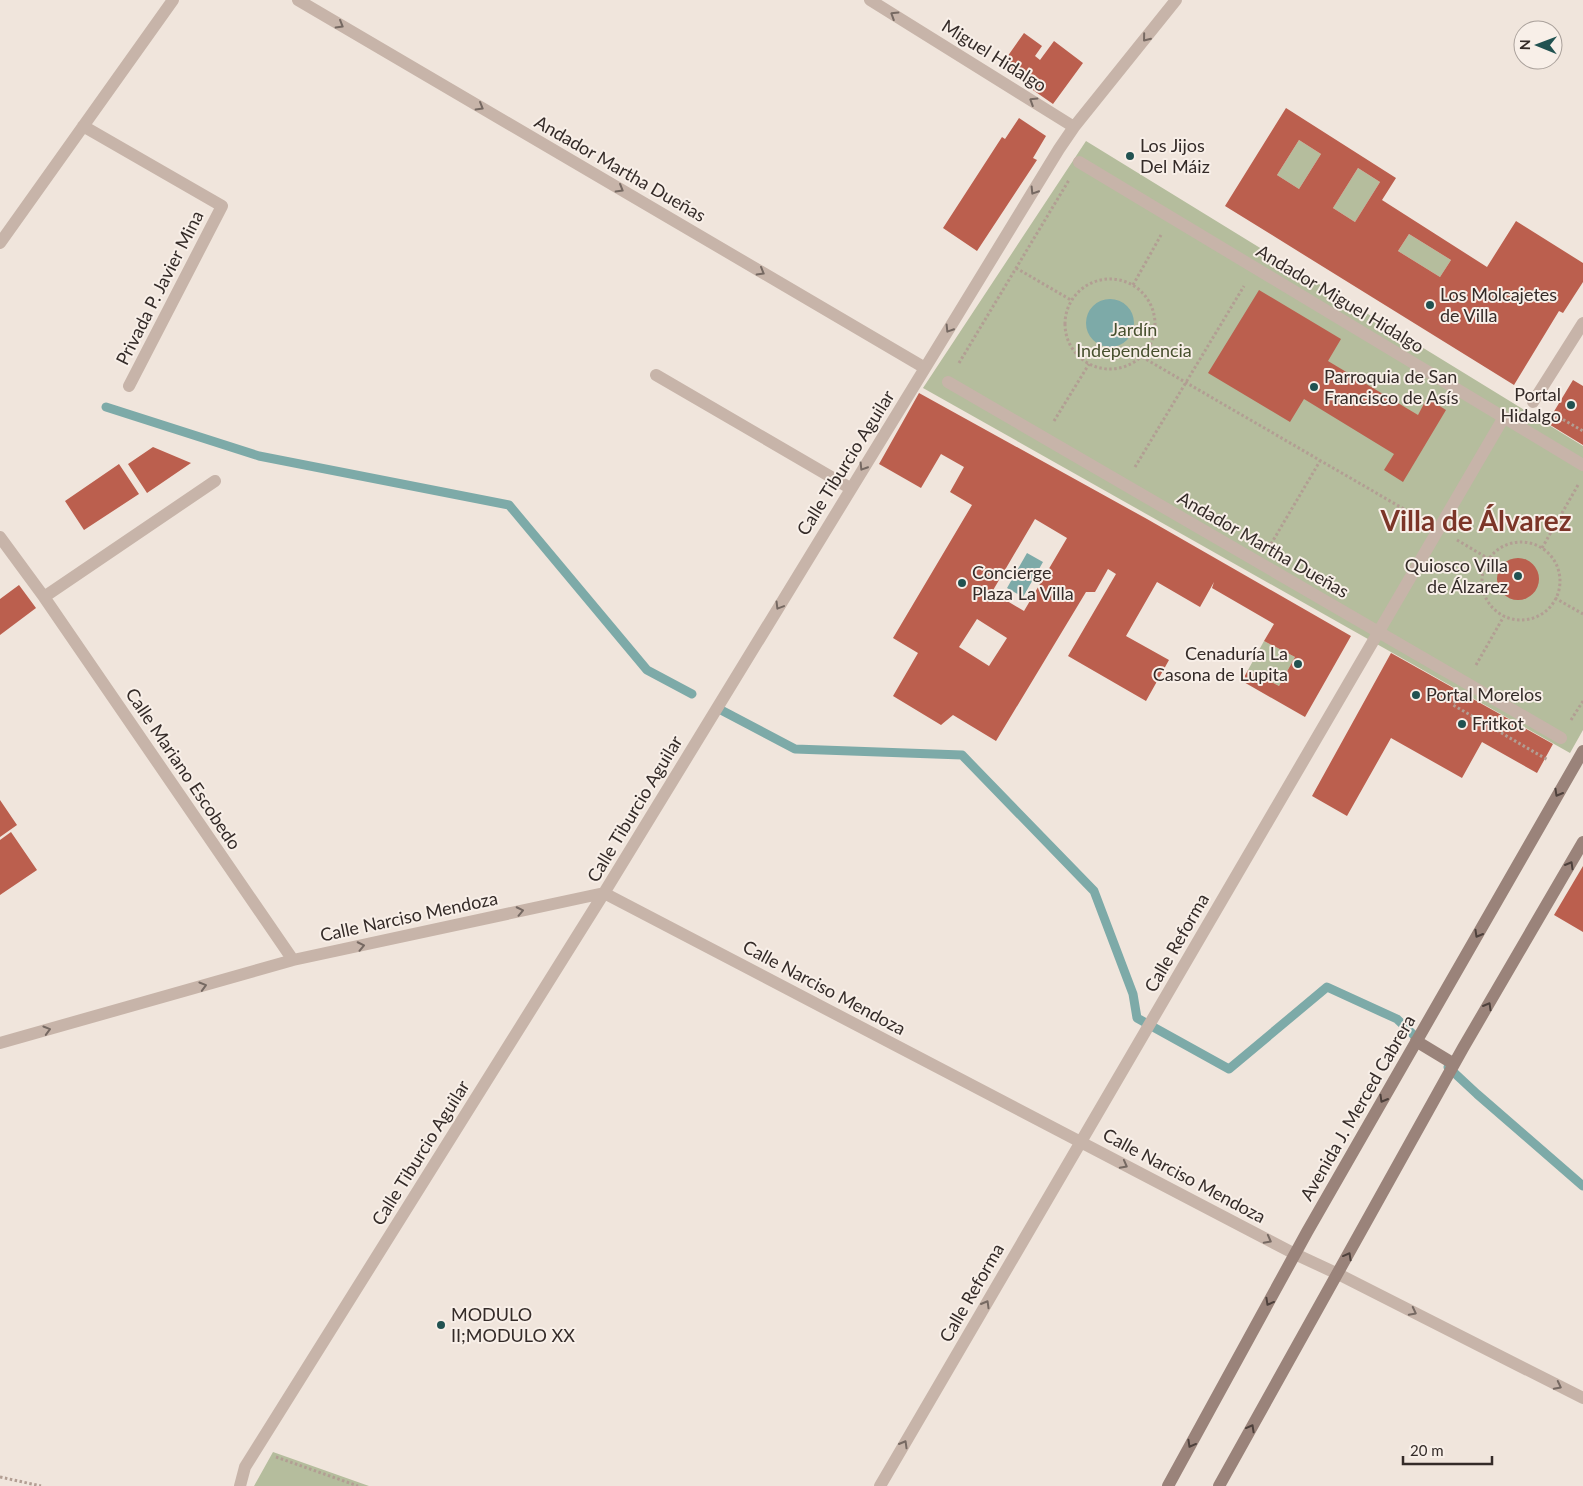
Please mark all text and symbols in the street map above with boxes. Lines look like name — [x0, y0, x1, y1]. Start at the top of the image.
one-way arrow — [891, 12, 900, 22]
street label: Miguel Hidalgo — [938, 14, 1051, 96]
one-way arrow — [335, 18, 344, 28]
north arrow — [1513, 20, 1563, 70]
one-way arrow — [1143, 32, 1151, 41]
text: N — [1516, 39, 1533, 50]
one-way arrow — [1029, 98, 1038, 107]
one-way arrow — [475, 101, 484, 111]
street label: Andador Martha Dueñas — [531, 110, 710, 226]
place label: Los Jijos Del Máiz — [1140, 134, 1210, 177]
marker: Los Jijos Del Máiz — [1124, 150, 1136, 162]
one-way arrow — [615, 183, 624, 193]
one-way arrow — [1030, 185, 1040, 194]
street label: Privada P. Javier Mina — [111, 207, 208, 368]
street label: Andador Miguel Hidalgo — [1253, 239, 1428, 357]
one-way arrow — [755, 265, 764, 275]
place label: Los Molcajetes de Villa — [1440, 283, 1557, 326]
marker: Los Molcajetes de Villa — [1424, 299, 1436, 311]
park label: Jardín Independencia — [1076, 318, 1192, 361]
one-way arrow — [945, 324, 955, 333]
place label: Parroquia de San Francisco de Asís — [1324, 365, 1459, 408]
marker: Parroquia de San Francisco de Asís — [1308, 381, 1320, 393]
place label: Portal Hidalgo — [1500, 383, 1561, 426]
street label: Calle Tiburcio Aguilar — [792, 385, 899, 539]
marker: Portal Hidalgo — [1565, 399, 1577, 411]
one-way arrow — [860, 462, 870, 471]
street label: Andador Martha Dueñas — [1174, 486, 1353, 602]
district label: Villa de Álvarez — [1379, 503, 1572, 537]
place label: Quiosco Villa de Álzarez — [1405, 554, 1508, 597]
place label: Concierge Plaza La Villa — [972, 561, 1074, 604]
marker: Quiosco Villa de Álzarez — [1512, 570, 1524, 582]
marker: Concierge Plaza La Villa — [956, 577, 968, 589]
one-way arrow — [775, 601, 785, 610]
place label: Cenaduría La Casona de Lupita — [1153, 642, 1288, 685]
marker: Cenaduría La Casona de Lupita — [1292, 658, 1304, 670]
street label: Calle Mariano Escobedo — [122, 683, 246, 853]
place label: Portal Morelos — [1426, 683, 1542, 705]
marker: Portal Morelos — [1410, 689, 1422, 701]
place label: Fritkot — [1472, 712, 1524, 734]
marker: Fritkot — [1456, 718, 1468, 730]
street label: Calle Tiburcio Aguilar — [582, 731, 687, 886]
one-way arrow — [1555, 787, 1565, 796]
one-way arrow — [1563, 862, 1573, 871]
street label: Calle Narciso Mendoza — [318, 886, 500, 946]
street label: Calle Reforma — [1139, 889, 1213, 996]
one-way arrow — [515, 907, 524, 917]
one-way arrow — [1474, 928, 1484, 937]
street label: Calle Narciso Mendoza — [739, 935, 909, 1039]
one-way arrow — [356, 941, 365, 952]
one-way arrow — [199, 981, 207, 991]
one-way arrow — [1481, 1002, 1491, 1011]
street label: Avenida J. Merced Cabrera — [1295, 1011, 1419, 1204]
one-way arrow — [42, 1025, 51, 1035]
street label: Calle Tiburcio Aguilar — [367, 1075, 474, 1229]
one-way arrow — [1380, 1094, 1390, 1103]
street label: Calle Narciso Mendoza — [1099, 1123, 1269, 1227]
one-way arrow — [1119, 1158, 1128, 1168]
one-way arrow — [1263, 1234, 1272, 1244]
street label: Calle Reforma — [934, 1239, 1008, 1346]
one-way arrow — [1341, 1252, 1351, 1261]
one-way arrow — [1265, 1296, 1275, 1305]
one-way arrow — [980, 1300, 990, 1309]
place label: MODULO II;MODULO XX — [451, 1303, 575, 1346]
one-way arrow — [1408, 1306, 1417, 1316]
marker: MODULO II;MODULO XX — [435, 1319, 447, 1331]
one-way arrow — [1553, 1380, 1562, 1390]
one-way arrow — [1245, 1425, 1255, 1434]
scale bar — [1403, 1434, 1492, 1466]
one-way arrow — [1187, 1439, 1197, 1448]
one-way arrow — [898, 1440, 908, 1449]
text: 20 m — [1410, 1441, 1444, 1459]

